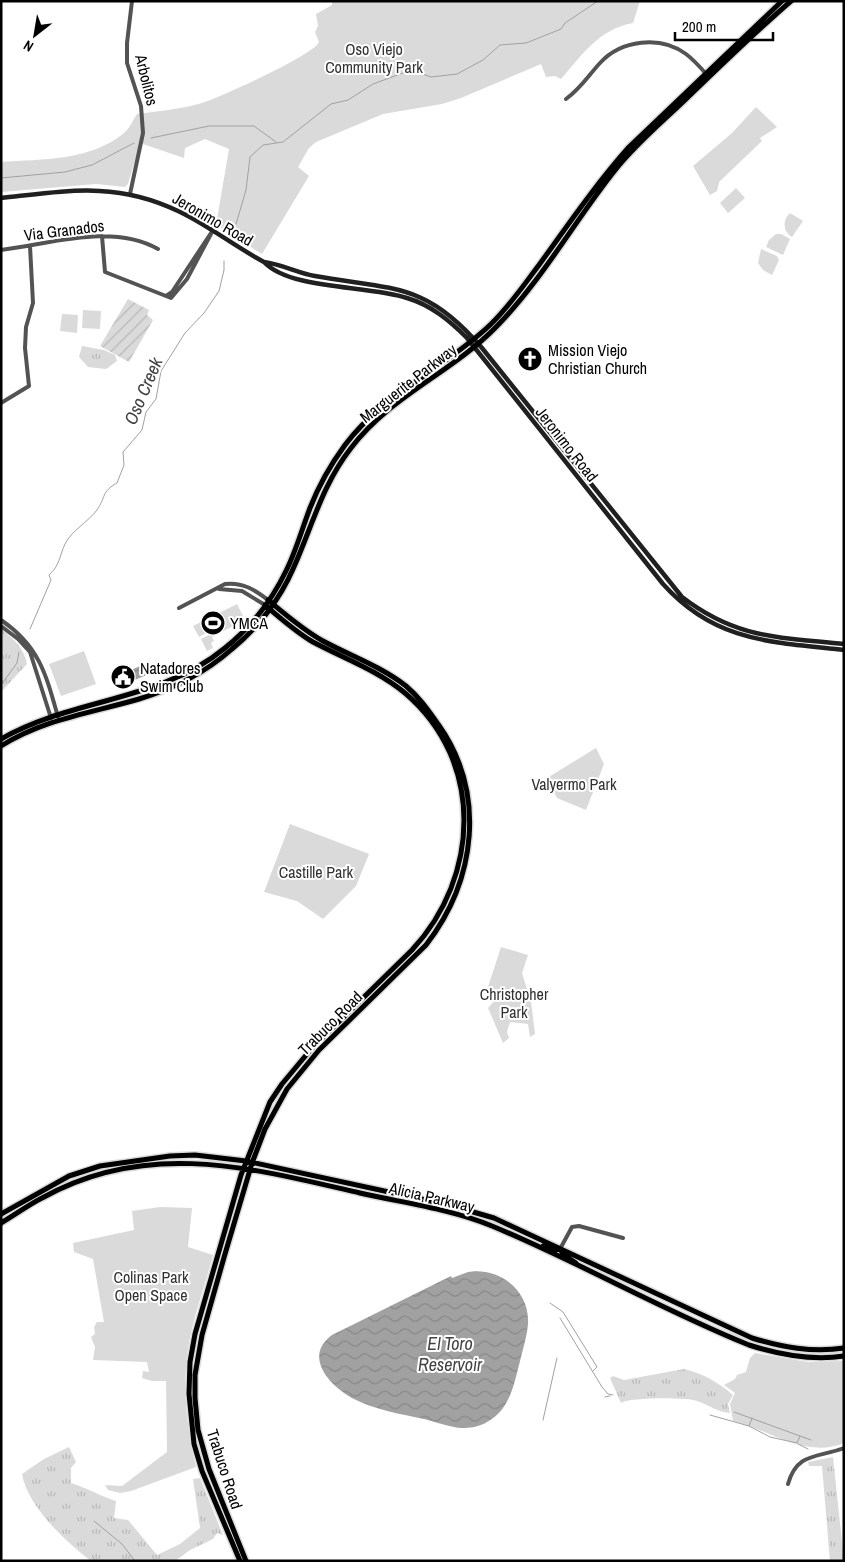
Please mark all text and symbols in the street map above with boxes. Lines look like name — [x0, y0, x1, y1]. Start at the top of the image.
north arrow — [10, 10, 60, 60]
scale bar — [675, 10, 772, 42]
text: 200 m — [682, 16, 716, 37]
text: N — [20, 36, 36, 56]
park label: Oso Viejo Community Park — [325, 38, 423, 78]
street label: Arbolitos — [130, 51, 164, 108]
street label: Jeronimo Road — [169, 187, 257, 251]
street label: Via Granados — [23, 214, 105, 246]
street label: Marguerite Parkway — [355, 338, 461, 428]
place label: Mission Viejo Christian Church — [548, 339, 647, 379]
church icon: Mission Viejo Christian Church — [517, 346, 543, 372]
water label: Oso Creek — [118, 353, 169, 428]
street label: Jeronimo Road — [531, 402, 603, 486]
sports icon: YMCA — [200, 610, 226, 636]
place label: YMCA — [230, 612, 268, 634]
place label: Natadores Swim Club — [140, 657, 203, 697]
public building icon: Natadores Swim Club — [110, 664, 136, 690]
park label: Valyermo Park — [531, 773, 617, 795]
park label: Castille Park — [279, 861, 354, 883]
park label: Christopher Park — [480, 983, 549, 1023]
street label: Trabuco Road — [293, 986, 367, 1060]
street label: Alicia Parkway — [386, 1176, 477, 1218]
park label: Colinas Park Open Space — [113, 1266, 189, 1306]
water label: El Toro Reservoir — [418, 1331, 483, 1377]
street label: Trabuco Road — [202, 1426, 248, 1512]

